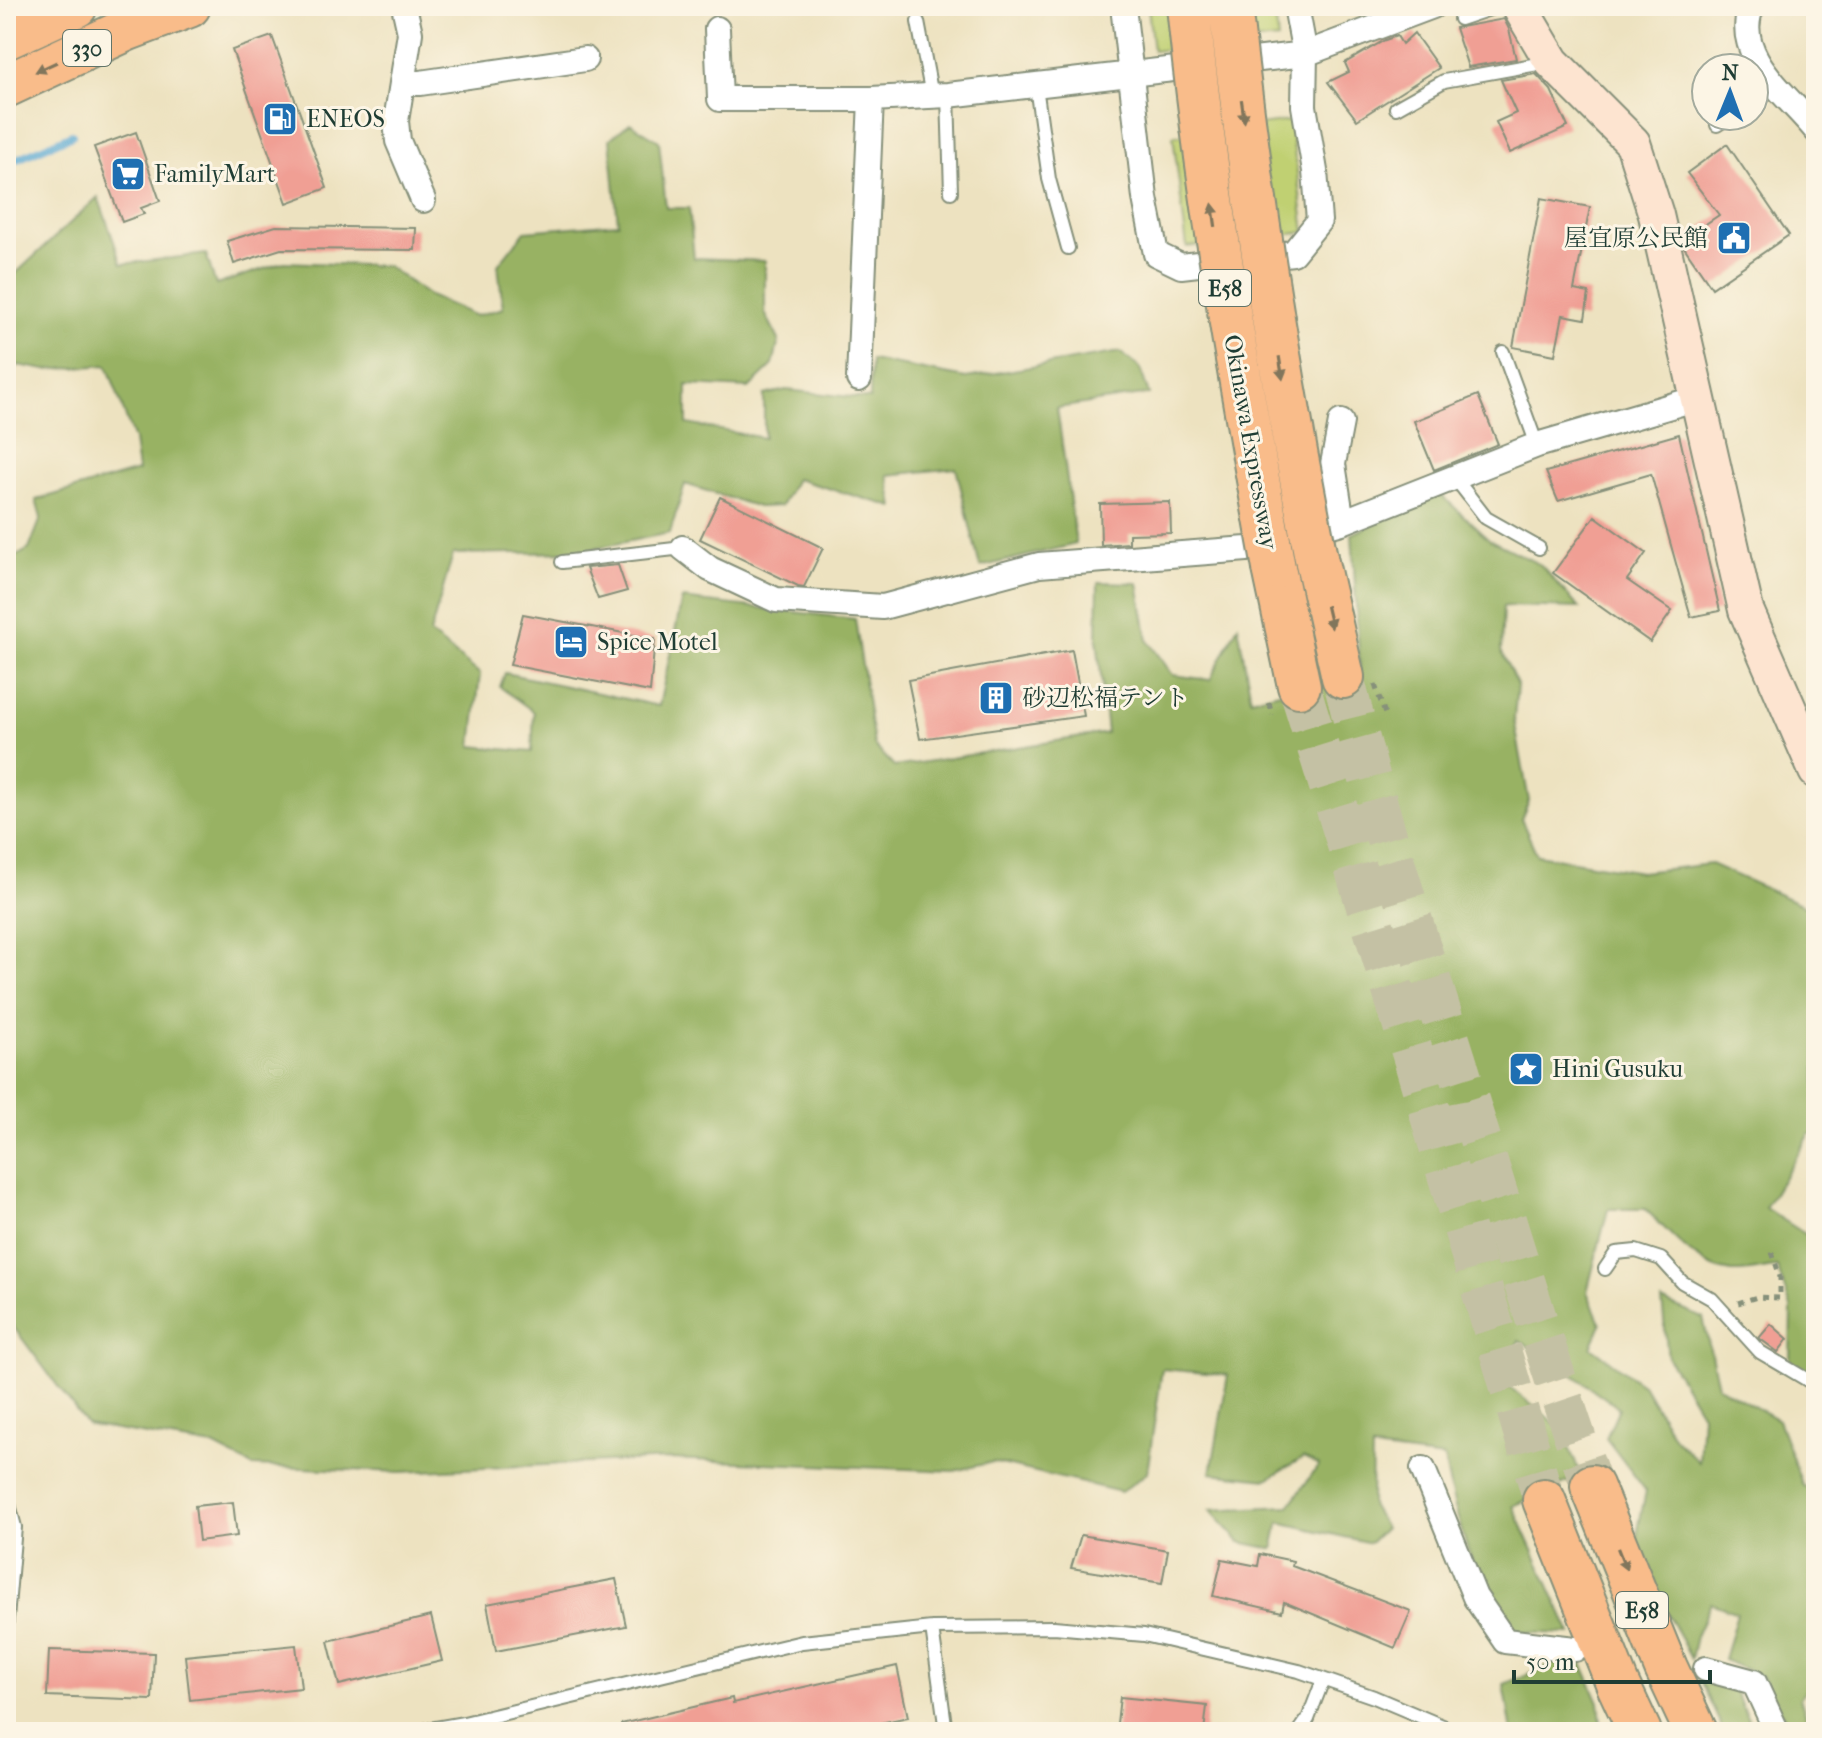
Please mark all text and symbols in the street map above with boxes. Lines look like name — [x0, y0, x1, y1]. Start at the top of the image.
road number: 330 — [63, 30, 111, 66]
north arrow — [1690, 52, 1770, 132]
one-way arrow — [34, 60, 58, 74]
text: N — [1722, 60, 1739, 86]
one-way arrow — [1237, 99, 1250, 124]
fuel station icon: ENEOS — [261, 100, 299, 138]
place label: ENEOS — [306, 105, 385, 133]
supermarket icon: FamilyMart — [109, 155, 147, 193]
place label: FamilyMart — [154, 160, 276, 188]
one-way arrow — [1207, 203, 1220, 228]
public building icon: 屋宜原公民館 — [1715, 219, 1753, 257]
place label: 屋宜原公民館 — [1564, 224, 1708, 252]
road number: E58 — [1199, 270, 1251, 306]
street label: Okinawa Expressway — [1218, 332, 1284, 553]
one-way arrow — [1275, 356, 1288, 381]
one-way arrow — [1323, 605, 1336, 630]
hotel icon: Spice Motel — [552, 623, 590, 661]
place label: Spice Motel — [597, 628, 718, 656]
building icon: 砂辺松福テント — [977, 679, 1015, 717]
place label: 砂辺松福テント — [1022, 684, 1189, 712]
place icon: Hini Gusuku — [1507, 1050, 1545, 1088]
place label: Hini Gusuku — [1552, 1055, 1684, 1083]
one-way arrow — [1615, 1547, 1628, 1570]
road number: E58 — [1616, 1592, 1668, 1628]
scale bar — [1514, 1634, 1710, 1684]
text: 50 m — [1526, 1648, 1575, 1676]

